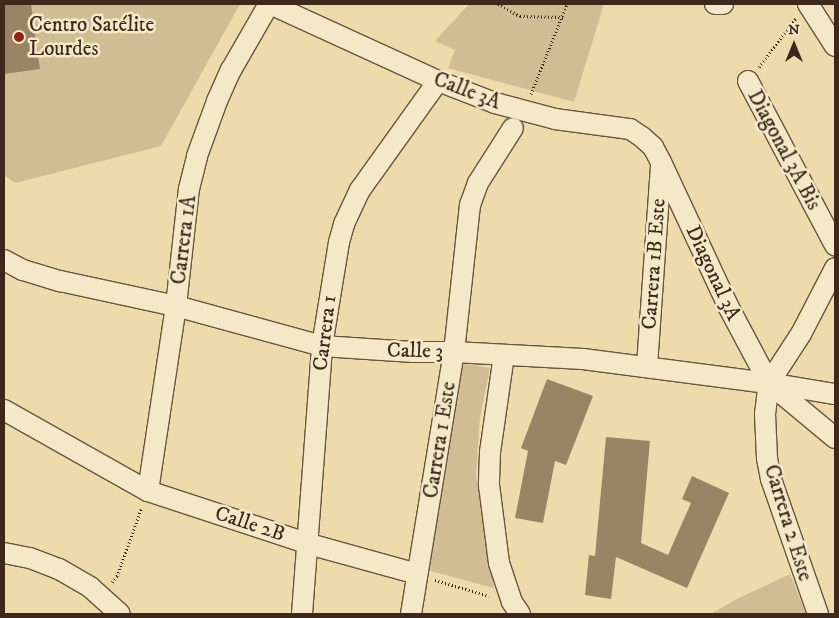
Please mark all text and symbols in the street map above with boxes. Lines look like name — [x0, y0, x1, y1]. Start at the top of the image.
place label: Centro Satélite Lourdes — [29, 12, 154, 62]
north arrow — [769, 20, 819, 70]
text: N — [788, 21, 800, 39]
marker: Centro Satélite Lourdes — [13, 31, 25, 43]
street label: Calle 3A — [430, 67, 504, 115]
street label: Diagonal 3A Bis — [742, 86, 826, 214]
street label: Carrera 1A — [166, 194, 202, 286]
street label: Carrera 1B Este — [637, 198, 671, 330]
street label: Diagonal 3A — [680, 221, 746, 325]
street label: Carrera 1 — [308, 294, 342, 372]
street label: Calle 3 — [387, 338, 443, 364]
street label: Carrera 1 Este — [418, 380, 462, 500]
street label: Carrera 2 Este — [758, 462, 818, 584]
street label: Calle 2B — [212, 501, 288, 547]

